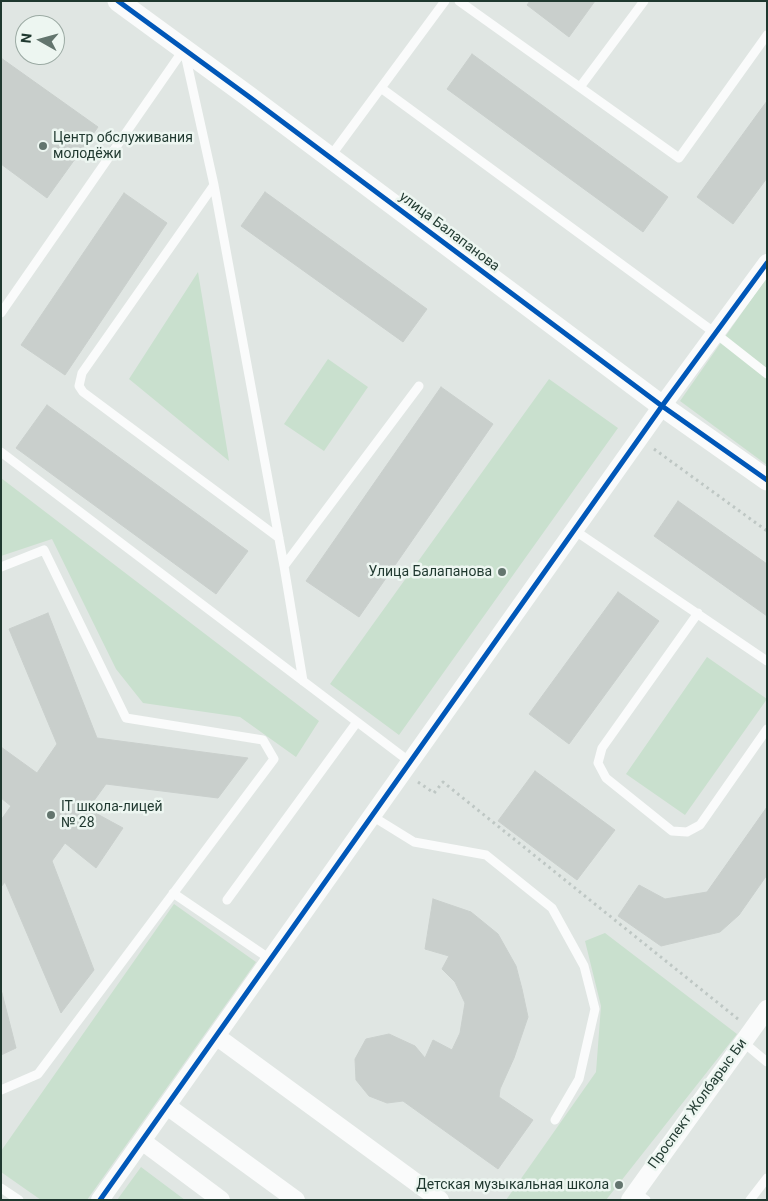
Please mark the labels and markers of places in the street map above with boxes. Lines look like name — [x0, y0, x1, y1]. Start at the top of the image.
place label: Центр обслуживания молодёжи — [53, 130, 193, 162]
marker: Центр обслуживания молодёжи — [37, 140, 49, 152]
place label: Улица Балапанова — [369, 564, 492, 580]
marker: Улица Балапанова — [496, 566, 508, 578]
place label: IT школа-лицей № 28 — [61, 799, 163, 832]
marker: IT школа-лицей № 28 — [45, 809, 57, 821]
place label: Детская музыкальная школа — [416, 1177, 609, 1193]
marker: Детская музыкальная школа — [613, 1179, 625, 1191]

